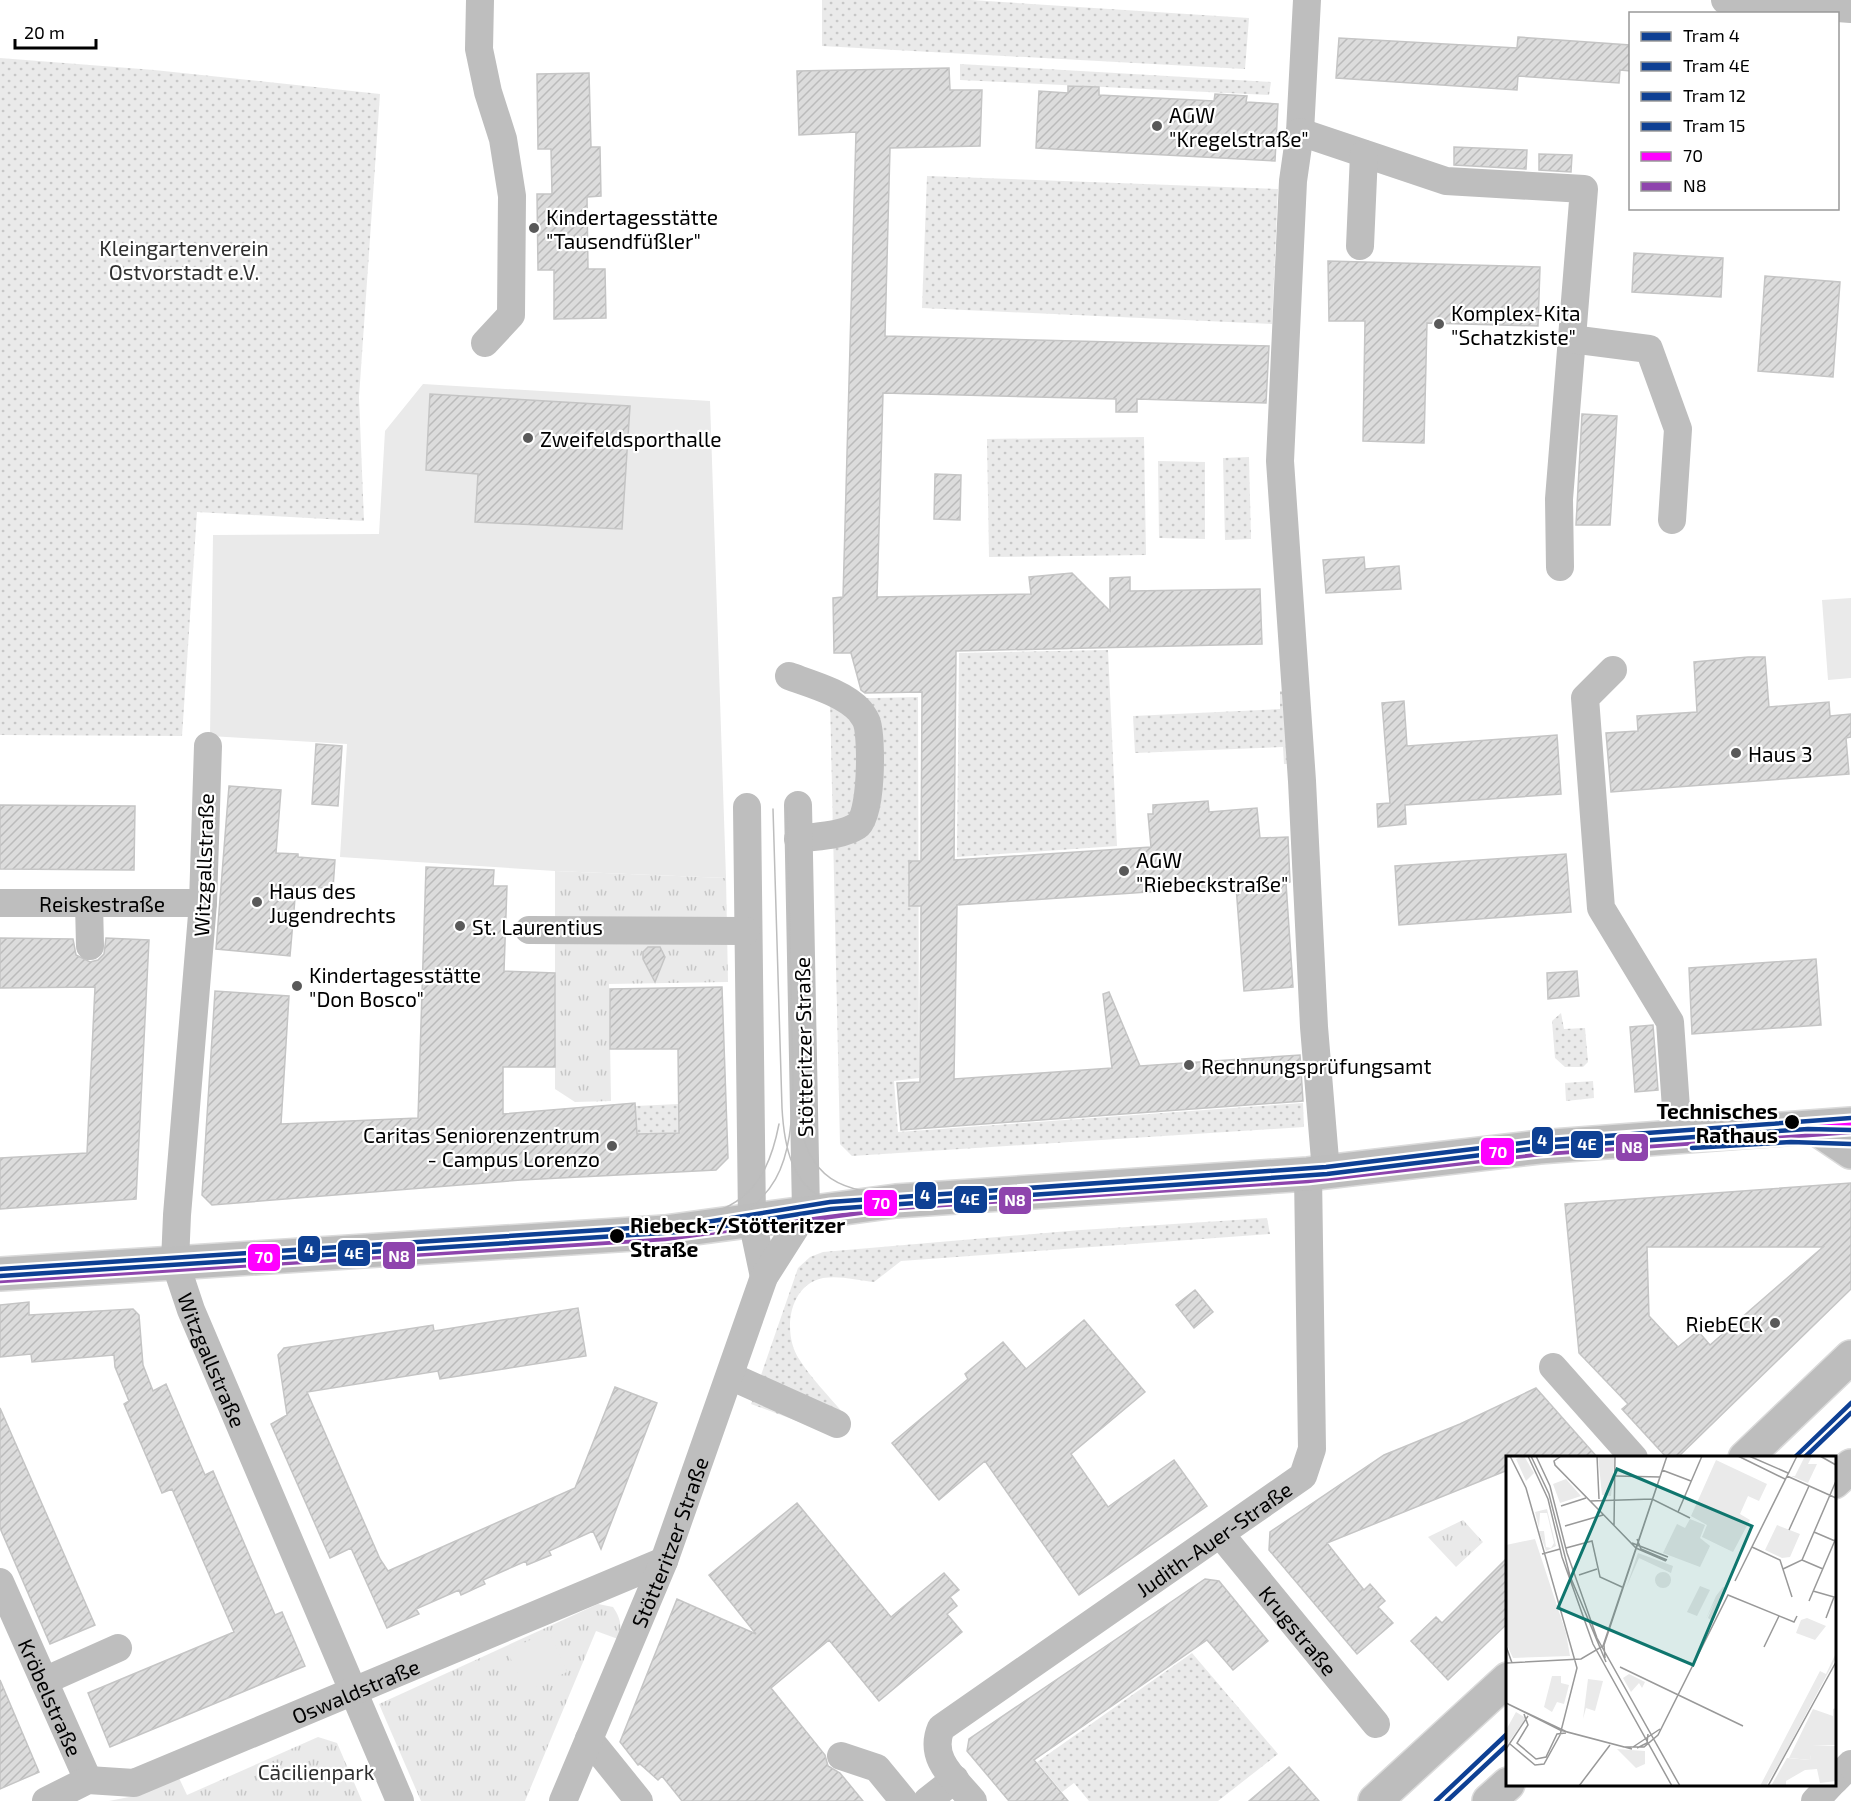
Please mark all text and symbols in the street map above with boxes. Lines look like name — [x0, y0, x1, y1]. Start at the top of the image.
scale bar — [15, 12, 96, 50]
legend — [1629, 12, 1839, 210]
text: 20 m — [24, 21, 65, 43]
text: Tram 4 — [1683, 24, 1740, 46]
text: Tram 4E — [1683, 54, 1750, 76]
text: Tram 12 — [1683, 84, 1746, 106]
place label: AGW "Kregelstraße" — [1169, 102, 1309, 151]
text: Tram 15 — [1683, 114, 1745, 136]
marker: AGW "Kregelstraße" — [1150, 119, 1164, 133]
text: 70 — [1683, 144, 1703, 166]
text: N8 — [1683, 174, 1707, 196]
place label: Kindertagesstätte "Tausendfüßler" — [546, 204, 718, 253]
marker: Kindertagesstätte "Tausendfüßler" — [527, 221, 541, 235]
park label: Kleingartenverein Ostvorstadt e.V. — [99, 235, 269, 284]
place label: Komplex-Kita "Schatzkiste" — [1451, 300, 1580, 349]
marker: Komplex-Kita "Schatzkiste" — [1432, 317, 1446, 331]
place label: Zweifeldsporthalle — [540, 426, 722, 451]
marker: Zweifeldsporthalle — [521, 431, 535, 445]
place label: Haus 3 — [1748, 741, 1813, 766]
marker: Haus 3 — [1729, 746, 1743, 760]
street label: Witzgallstraße — [188, 793, 218, 937]
place label: AGW "Riebeckstraße" — [1136, 847, 1288, 896]
marker: AGW "Riebeckstraße" — [1117, 864, 1131, 878]
place label: Haus des Jugendrechts — [269, 878, 396, 927]
street label: Reiskestraße — [39, 891, 165, 916]
marker: Haus des Jugendrechts — [250, 895, 264, 909]
place label: St. Laurentius — [472, 914, 603, 939]
marker: St. Laurentius — [453, 919, 467, 933]
street label: Stötteritzer Straße — [789, 957, 817, 1137]
place label: Kindertagesstätte "Don Bosco" — [309, 962, 481, 1011]
marker: Kindertagesstätte "Don Bosco" — [290, 979, 304, 993]
place label: Rechnungsprüfungsamt — [1201, 1053, 1431, 1078]
marker: Rechnungsprüfungsamt — [1182, 1058, 1196, 1072]
place label: Technisches Rathaus — [1656, 1098, 1778, 1147]
marker: Technisches Rathaus — [1783, 1113, 1801, 1131]
place label: Caritas Seniorenzentrum - Campus Lorenzo — [363, 1122, 600, 1171]
line badge: 4 — [1531, 1126, 1554, 1155]
text: 4 — [1537, 1130, 1547, 1149]
line badge: 4E — [1570, 1130, 1604, 1159]
line badge: N8 — [1615, 1133, 1649, 1162]
text: 4E — [1577, 1134, 1597, 1153]
line badge: 70 — [1480, 1137, 1515, 1166]
text: N8 — [1621, 1137, 1643, 1156]
marker: Caritas Seniorenzentrum - Campus Lorenzo — [605, 1139, 619, 1153]
text: 70 — [1489, 1142, 1507, 1161]
line badge: 4 — [914, 1181, 937, 1210]
text: 4 — [920, 1185, 930, 1204]
line badge: 4E — [953, 1185, 988, 1214]
line badge: N8 — [998, 1186, 1032, 1215]
line badge: 70 — [863, 1189, 898, 1217]
text: 4E — [960, 1189, 980, 1208]
text: N8 — [1004, 1190, 1026, 1209]
text: 70 — [872, 1193, 890, 1212]
place label: Riebeck-/Stötteritzer Straße — [630, 1212, 845, 1261]
marker: Riebeck-/Stötteritzer Straße — [608, 1227, 626, 1245]
line badge: 4 — [297, 1235, 321, 1263]
text: 4 — [304, 1239, 314, 1258]
line badge: 4E — [337, 1239, 371, 1267]
line badge: N8 — [382, 1241, 416, 1270]
line badge: 70 — [247, 1243, 281, 1272]
text: 4E — [344, 1243, 364, 1262]
text: N8 — [388, 1246, 410, 1265]
text: 70 — [255, 1247, 273, 1266]
street label: Witzgallstraße — [174, 1289, 252, 1431]
place label: RiebECK — [1686, 1311, 1764, 1336]
marker: RiebECK — [1768, 1316, 1782, 1330]
street label: Stötteritzer Straße — [625, 1453, 712, 1631]
inset map — [1506, 1456, 1836, 1786]
street label: Judith-Auer-Straße — [1131, 1476, 1296, 1601]
street label: Krugstraße — [1255, 1580, 1343, 1680]
street label: Kröbelstraße — [14, 1634, 88, 1760]
street label: Oswaldstraße — [288, 1653, 423, 1728]
park label: Cäcilienpark — [258, 1759, 375, 1784]

